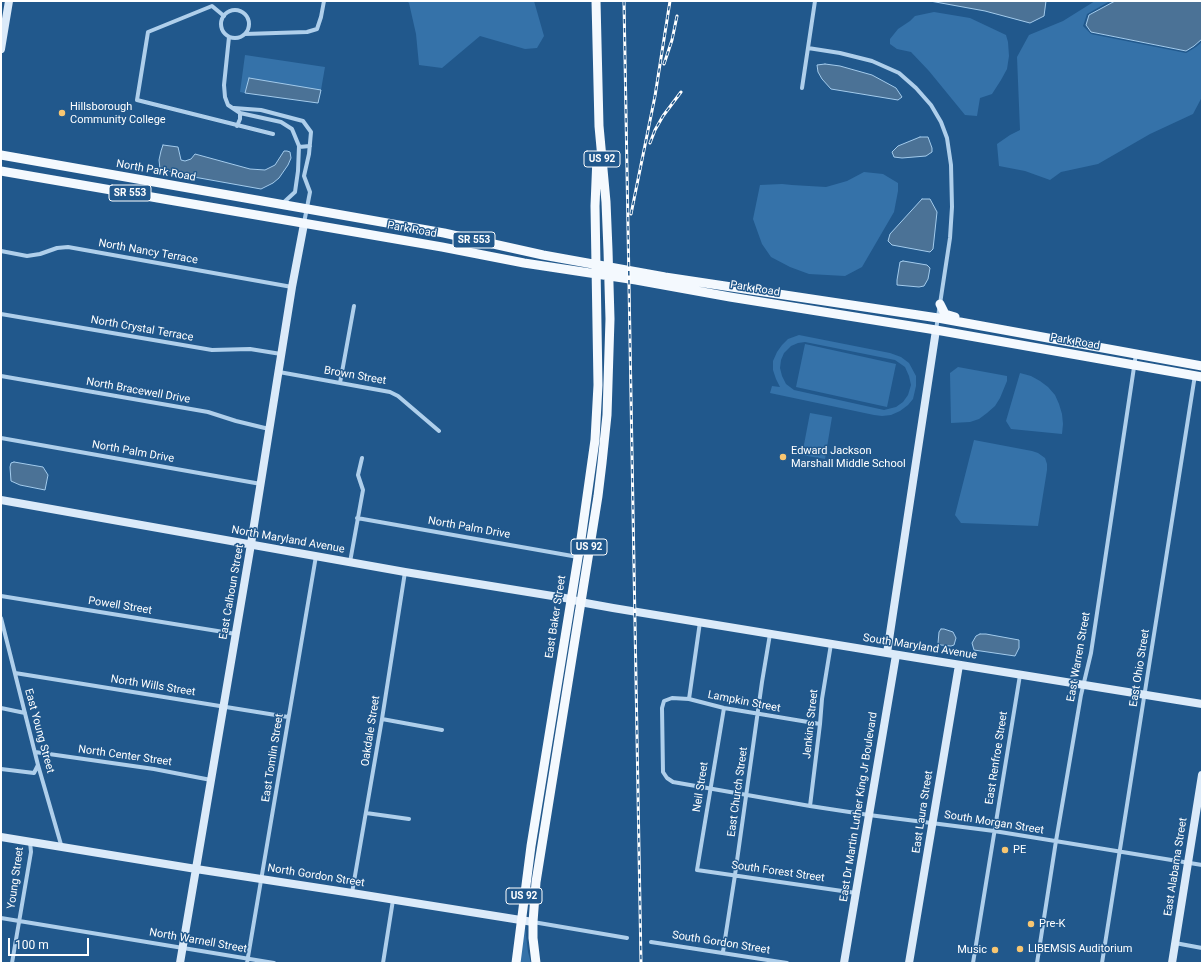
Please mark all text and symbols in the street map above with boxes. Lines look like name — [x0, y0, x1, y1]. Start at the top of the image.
place label: Hillsborough Community College — [70, 100, 166, 126]
marker: Hillsborough Community College — [57, 108, 67, 118]
road number: US 92 — [584, 151, 620, 167]
street label: North Park Road — [115, 157, 197, 185]
road number: SR 553 — [109, 185, 151, 201]
street label: Park Road — [386, 219, 438, 241]
road number: SR 553 — [453, 232, 495, 248]
street label: North Nancy Terrace — [97, 237, 199, 267]
street label: Park Road — [729, 279, 781, 299]
street label: North Crystal Terrace — [90, 313, 194, 345]
street label: Park Road — [1049, 331, 1101, 353]
street label: Brown Street — [323, 364, 387, 388]
street label: North Bracewell Drive — [85, 375, 191, 407]
street label: North Palm Drive — [91, 438, 175, 466]
place label: Edward Jackson Marshall Middle School — [791, 444, 906, 470]
marker: Edward Jackson Marshall Middle School — [778, 452, 788, 462]
street label: North Palm Drive — [427, 514, 511, 542]
street label: North Maryland Avenue — [230, 524, 346, 556]
road number: US 92 — [571, 539, 607, 555]
street label: East Calhoun Street — [217, 543, 247, 641]
street label: East Baker Street — [543, 575, 569, 659]
street label: Powell Street — [87, 594, 153, 618]
street label: East Warren Street — [1065, 611, 1093, 703]
street label: East Ohio Street — [1127, 628, 1153, 708]
street label: South Maryland Avenue — [862, 631, 978, 663]
street label: North Wills Street — [110, 673, 196, 699]
street label: East Young Street — [21, 687, 57, 775]
street label: Lampkin Street — [707, 688, 781, 716]
street label: Jenkins Street — [801, 689, 821, 759]
street label: Oakdale Street — [359, 695, 383, 767]
street label: East Renfroe Street — [983, 710, 1011, 806]
street label: East Dr Martin Luther King Jr Boulevard — [837, 711, 881, 903]
street label: East Tomlin Street — [259, 713, 287, 803]
street label: North Center Street — [77, 743, 173, 769]
street label: East Church Street — [725, 746, 751, 838]
street label: Neil Street — [691, 761, 711, 813]
street label: East Laura Street — [910, 770, 936, 854]
street label: South Morgan Street — [943, 809, 1045, 837]
street label: East Alabama Street — [1162, 817, 1190, 917]
place label: PE — [1013, 843, 1026, 857]
marker: PE — [1000, 845, 1010, 855]
street label: Young Street — [5, 846, 27, 910]
street label: South Forest Street — [731, 859, 825, 885]
street label: North Gordon Street — [266, 862, 366, 890]
road number: US 92 — [506, 888, 542, 904]
place label: Pre-K — [1039, 917, 1065, 931]
marker: Pre-K — [1026, 919, 1036, 929]
street label: North Warnell Street — [148, 926, 248, 956]
street label: South Gordon Street — [671, 929, 771, 957]
scale bar — [10, 930, 91, 956]
text: 100 m — [15, 938, 49, 952]
place label: LIBEMSIS Auditorium — [1028, 942, 1132, 956]
place label: Music — [957, 943, 987, 957]
marker: LIBEMSIS Auditorium — [1015, 944, 1025, 954]
marker: Music — [990, 945, 1000, 955]

